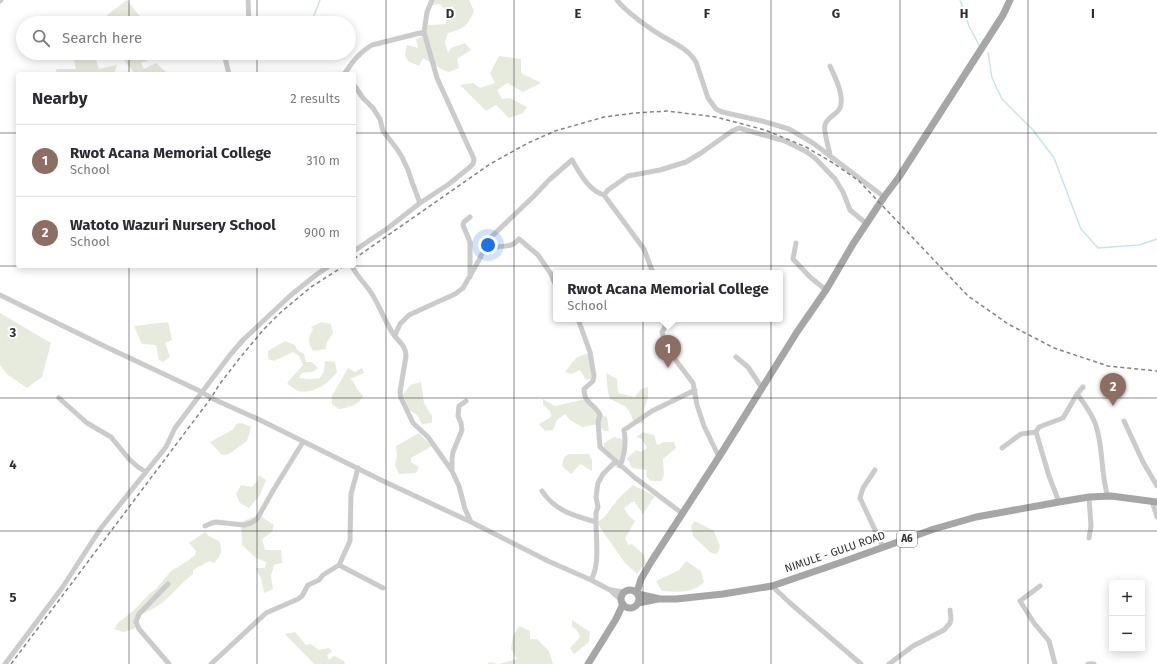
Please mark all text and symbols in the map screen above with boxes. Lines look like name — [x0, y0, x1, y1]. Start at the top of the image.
text: D — [446, 6, 455, 21]
text: E — [575, 6, 582, 21]
text: F — [704, 6, 711, 21]
text: G — [832, 6, 840, 21]
text: H — [960, 6, 968, 21]
text: I — [1091, 6, 1095, 21]
search box — [16, 16, 356, 60]
icon: search — [30, 27, 52, 49]
text: Search here — [62, 29, 142, 47]
text: Nearby — [32, 88, 87, 109]
text: 2 results — [290, 91, 340, 106]
text: Rwot Acana Memorial College — [70, 144, 271, 162]
text: 1 — [42, 153, 48, 168]
text: 310 m — [306, 153, 340, 168]
text: School — [70, 162, 110, 177]
text: Watoto Wazuri Nursery School — [70, 216, 276, 234]
text: 2 — [42, 225, 48, 240]
text: 900 m — [304, 225, 340, 240]
text: School — [70, 234, 110, 249]
your location — [478, 235, 498, 255]
popup — [553, 270, 783, 322]
text: Rwot Acana Memorial College — [567, 280, 769, 298]
text: School — [567, 298, 607, 313]
text: 3 — [9, 325, 17, 340]
pin: 1 — [655, 335, 681, 368]
pin: 2 — [1100, 373, 1126, 406]
text: 4 — [9, 457, 17, 472]
street label: NIMULE - GULU ROAD — [783, 529, 887, 575]
road number: A6 — [897, 531, 917, 547]
map controls — [1109, 580, 1145, 652]
button: + — [1109, 580, 1145, 616]
text: 5 — [10, 590, 17, 605]
button: − — [1109, 616, 1145, 652]

